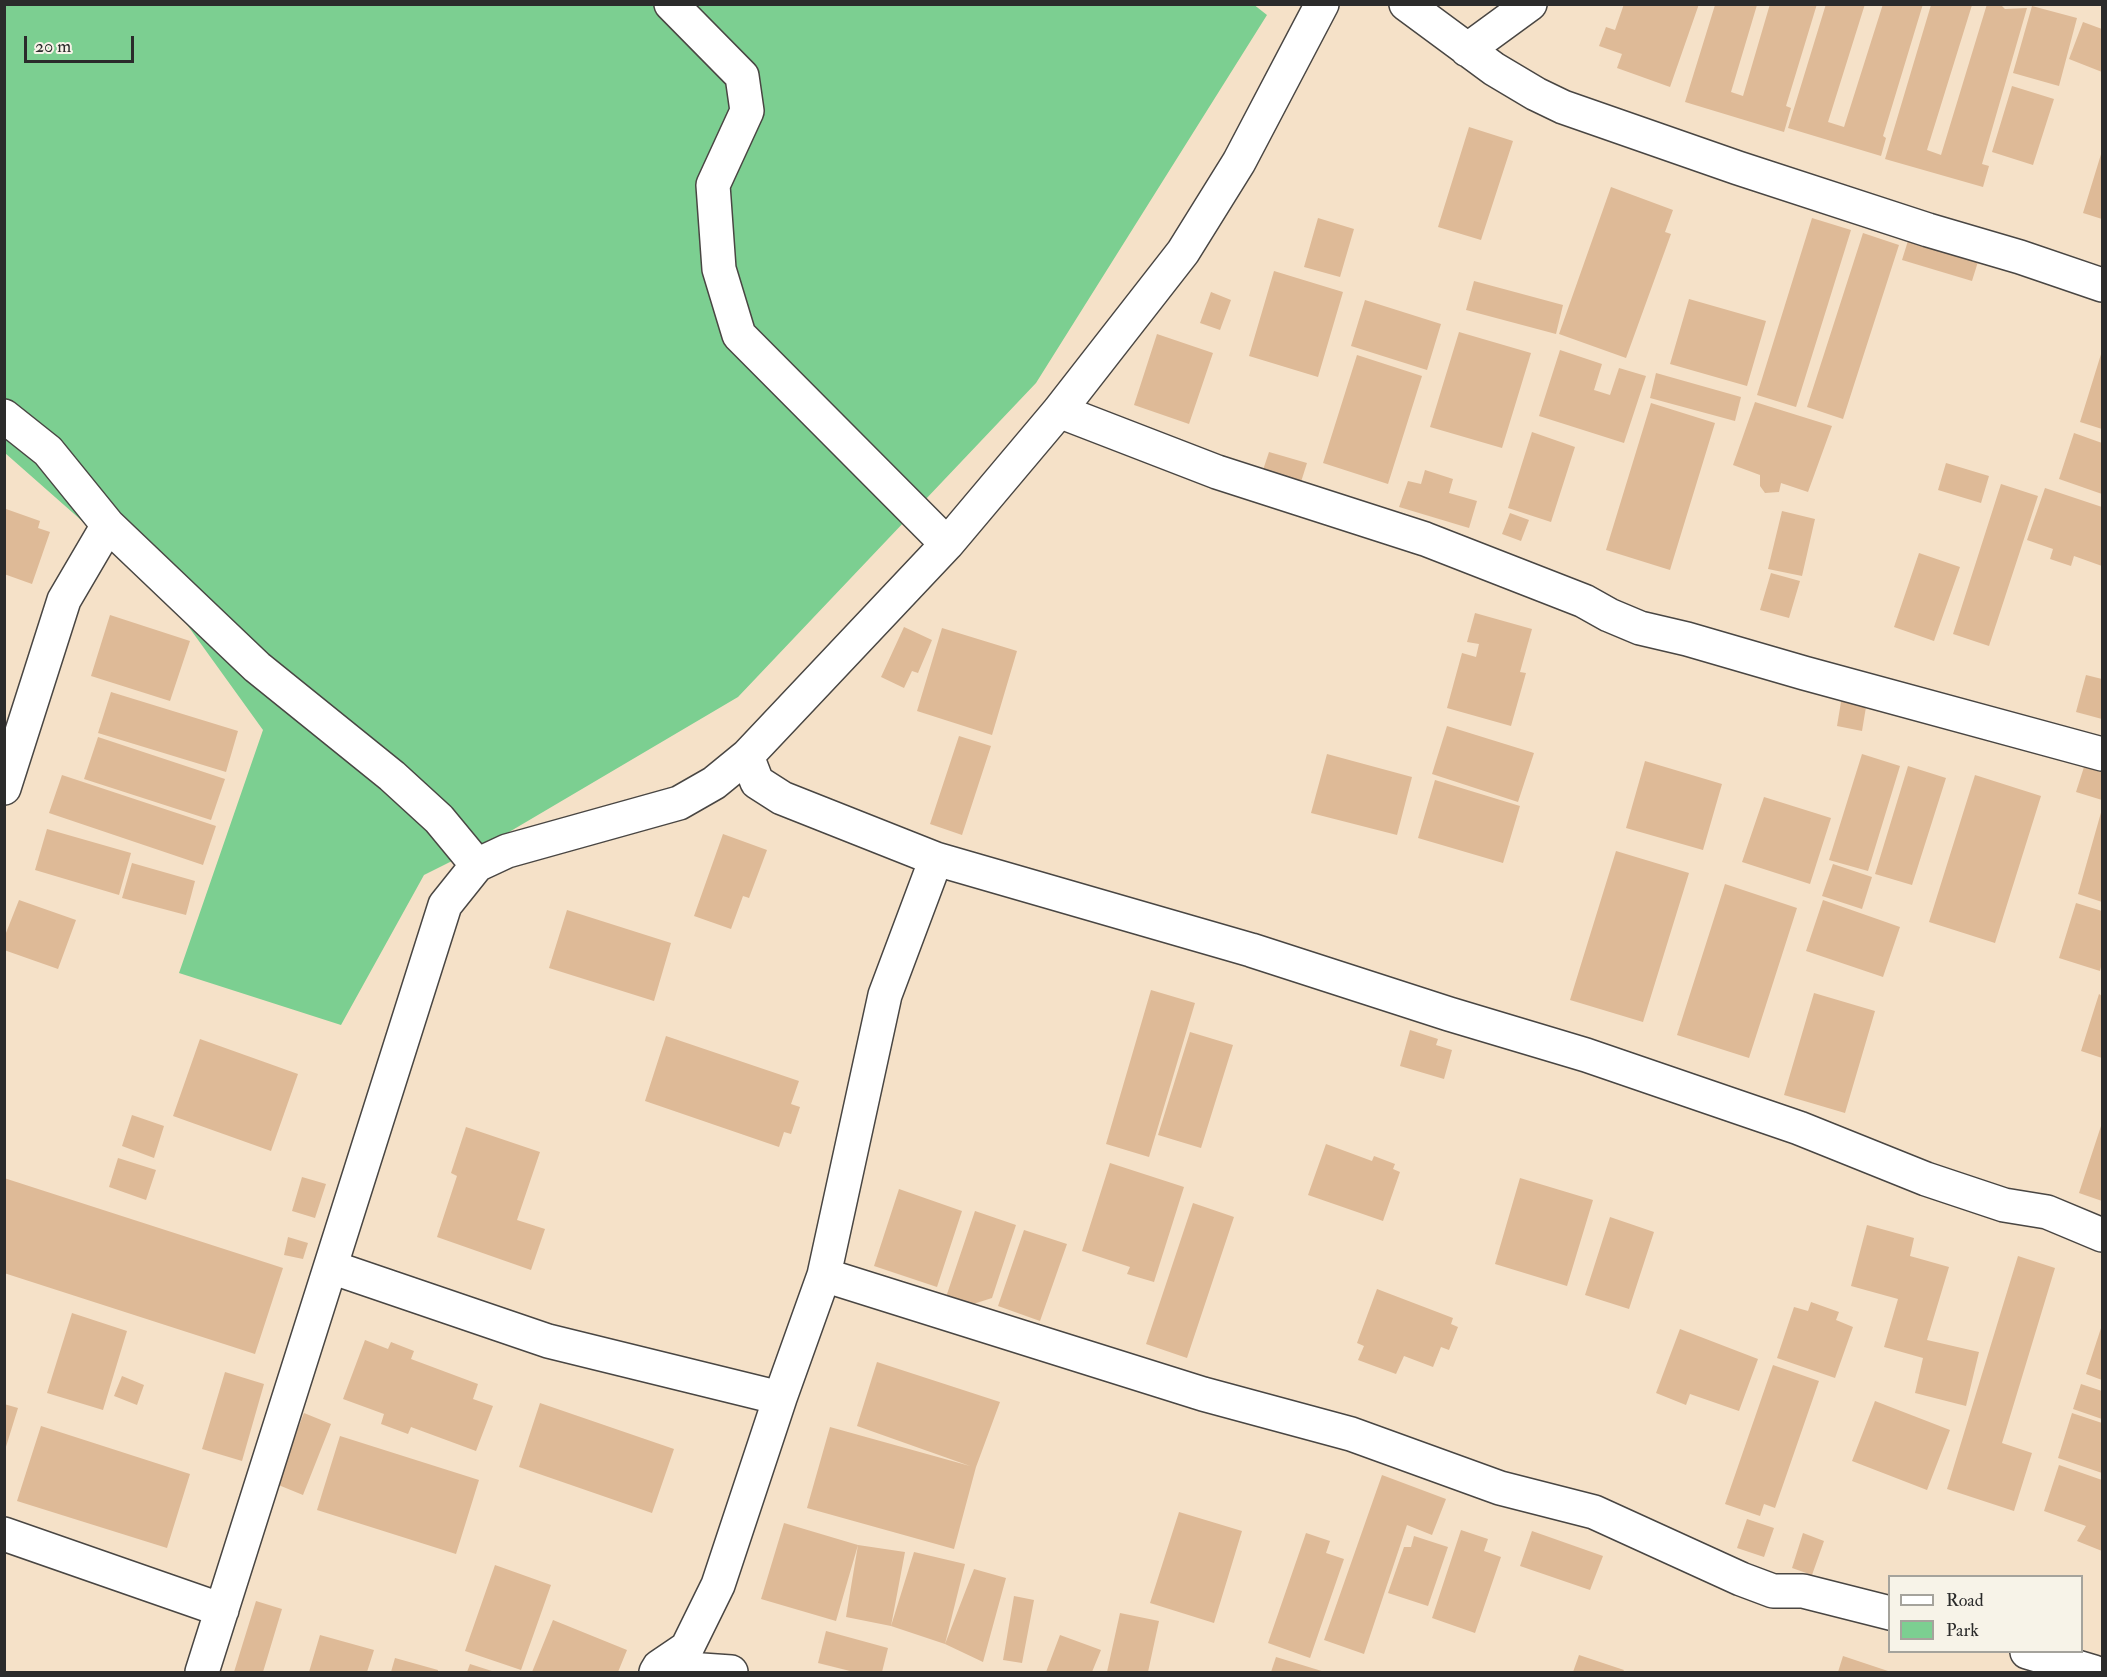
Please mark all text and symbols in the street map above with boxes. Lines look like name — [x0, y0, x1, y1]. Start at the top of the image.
scale bar — [27, 24, 136, 62]
text: 20 m — [35, 35, 71, 58]
legend — [1888, 1575, 2083, 1653]
text: Road — [1946, 1589, 1984, 1612]
text: Park — [1946, 1619, 1979, 1642]

